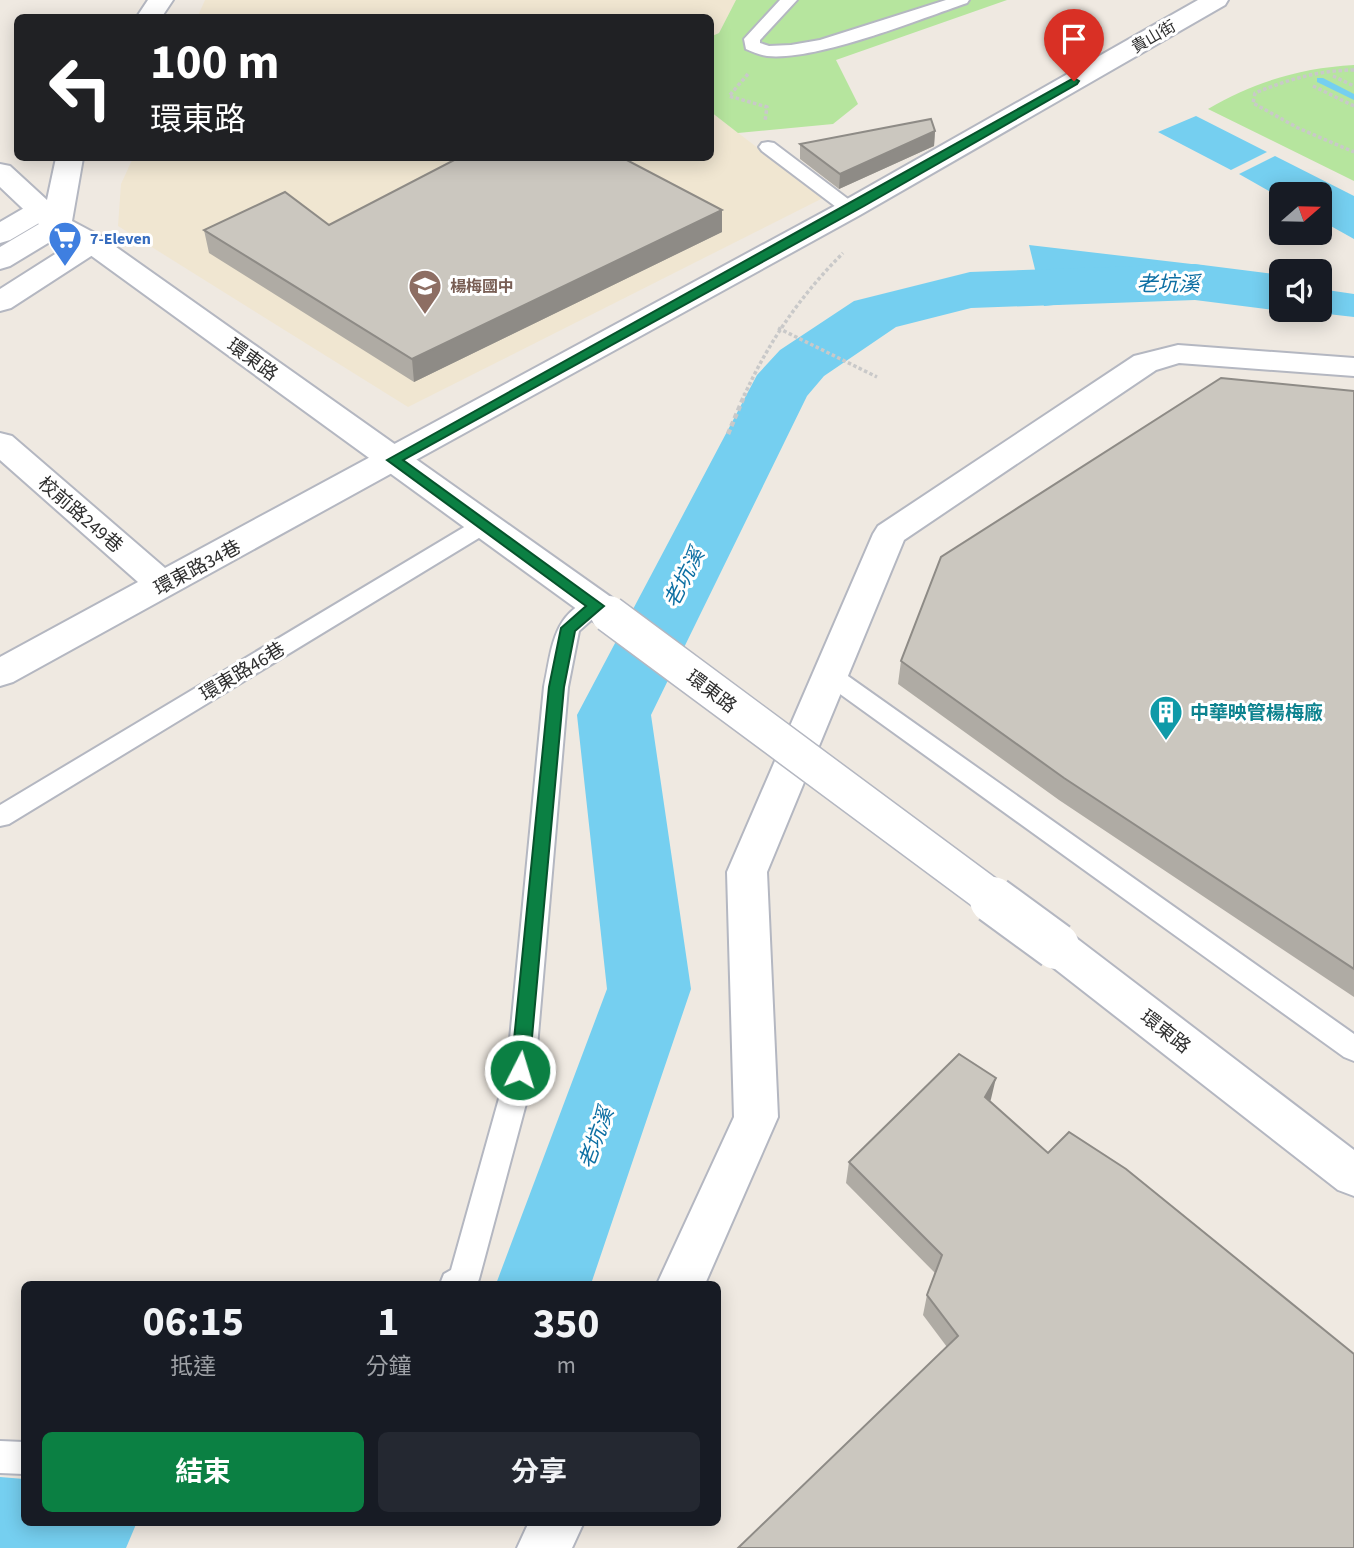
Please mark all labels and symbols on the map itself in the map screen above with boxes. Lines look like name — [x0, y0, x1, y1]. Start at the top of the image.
pin — [1044, 9, 1104, 81]
street label: 貴山街 — [1127, 15, 1180, 58]
north arrow — [1269, 182, 1332, 245]
supermarket icon: 7-Eleven — [46, 219, 84, 268]
place label: 7-Eleven — [90, 228, 151, 250]
school or university icon: 楊梅國中 — [406, 267, 444, 316]
water label: 老坑溪 — [1137, 269, 1202, 299]
place label: 楊梅國中 — [450, 276, 514, 298]
street label: 環東路 — [221, 333, 283, 388]
street label: 校前路249巷 — [32, 471, 128, 560]
street label: 環東路34巷 — [149, 534, 246, 603]
water label: 老坑溪 — [656, 540, 713, 613]
street label: 環東路46巷 — [195, 636, 290, 708]
street label: 環東路 — [680, 664, 742, 720]
building icon: 中華映管楊梅廠 — [1147, 693, 1185, 742]
place label: 中華映管楊梅廠 — [1190, 700, 1323, 727]
street label: 環東路 — [1134, 1004, 1196, 1060]
position arrow — [483, 1033, 557, 1107]
water label: 老坑溪 — [571, 1100, 622, 1173]

